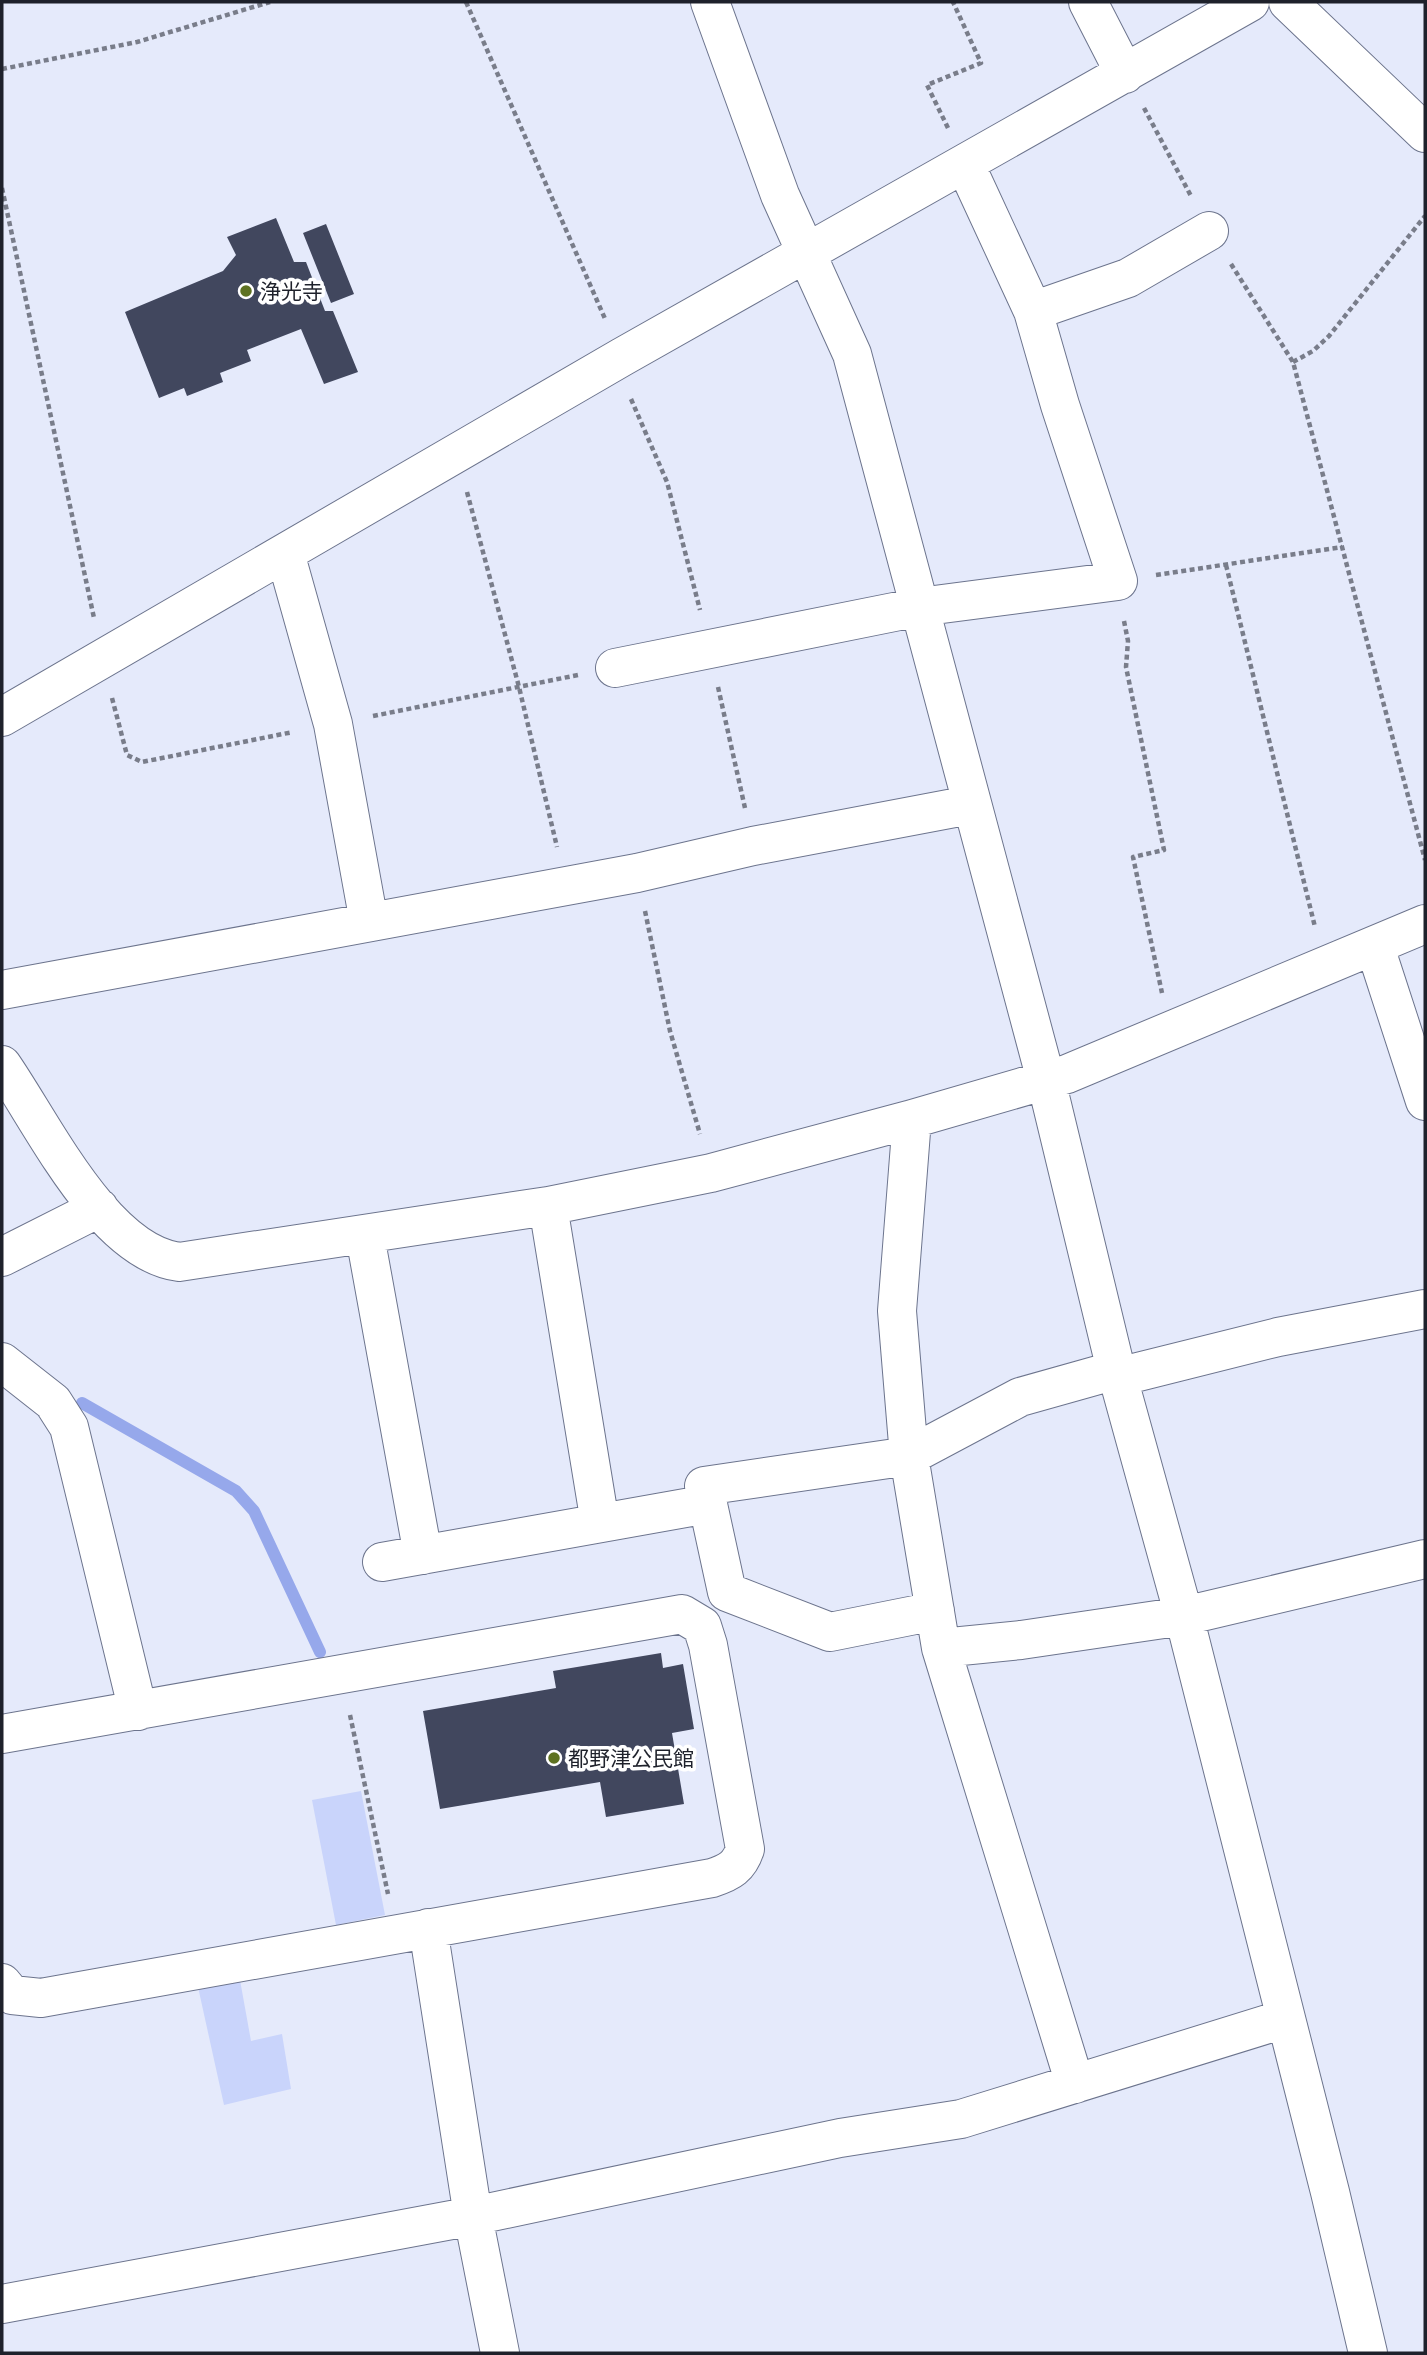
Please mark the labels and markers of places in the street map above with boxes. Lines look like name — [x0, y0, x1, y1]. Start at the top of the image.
place label: 浄光寺 — [260, 279, 323, 304]
marker: 浄光寺 — [238, 283, 254, 299]
place label: 都野津公民館 — [568, 1746, 694, 1771]
marker: 都野津公民館 — [546, 1750, 562, 1766]

